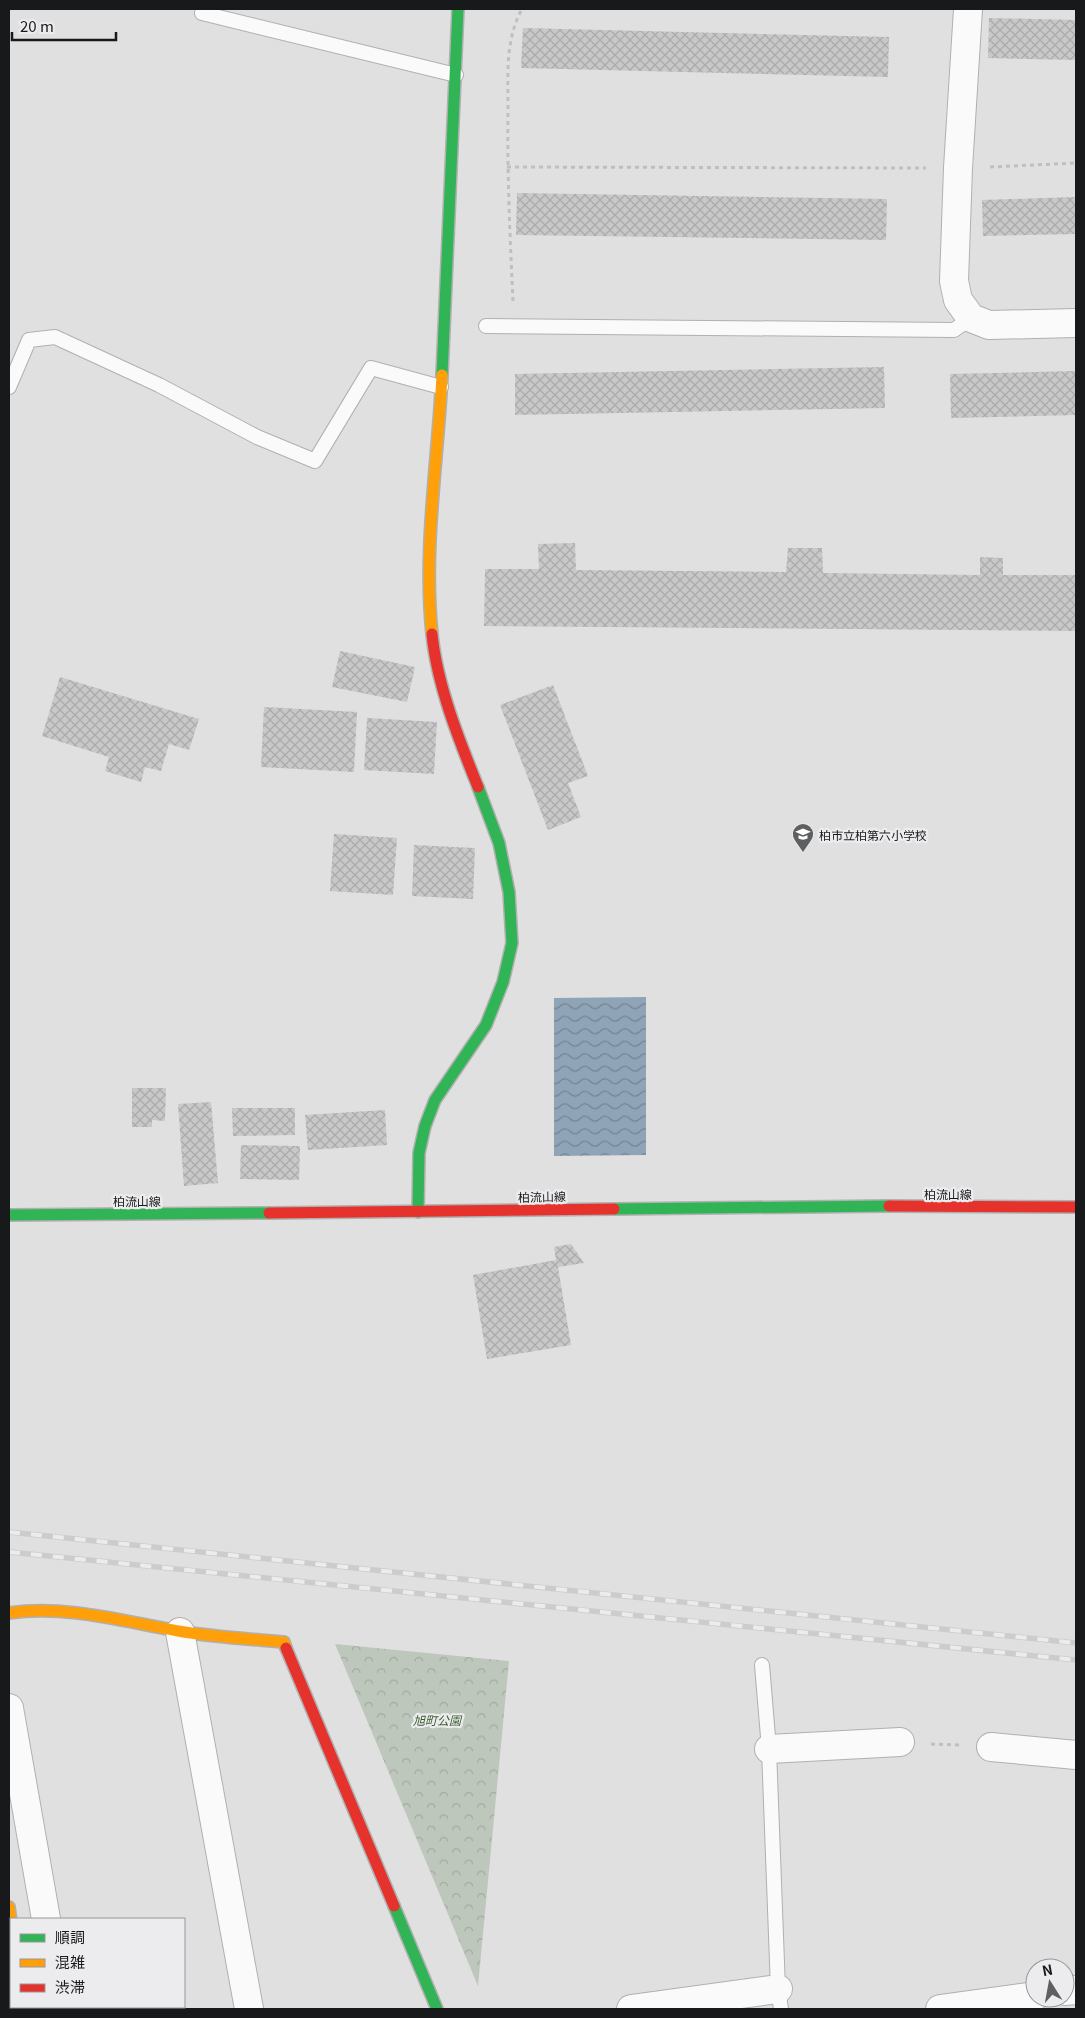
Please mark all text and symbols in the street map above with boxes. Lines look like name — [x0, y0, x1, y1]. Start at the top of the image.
scale bar — [12, 10, 116, 42]
text: 20 m — [20, 15, 54, 36]
school or university icon: 柏市立柏第六小学校 — [791, 822, 815, 853]
place label: 柏市立柏第六小学校 — [819, 826, 927, 843]
street label: 柏流山線 — [924, 1185, 972, 1202]
street label: 柏流山線 — [518, 1187, 566, 1205]
street label: 柏流山線 — [113, 1192, 161, 1209]
park label: 旭町公園 — [413, 1711, 463, 1728]
legend — [10, 1918, 185, 2008]
text: 順調 — [55, 1926, 85, 1947]
text: 混雑 — [55, 1951, 85, 1972]
north arrow — [1025, 1958, 1075, 2008]
text: N — [1040, 1958, 1054, 1980]
text: 渋滞 — [55, 1976, 85, 1997]

